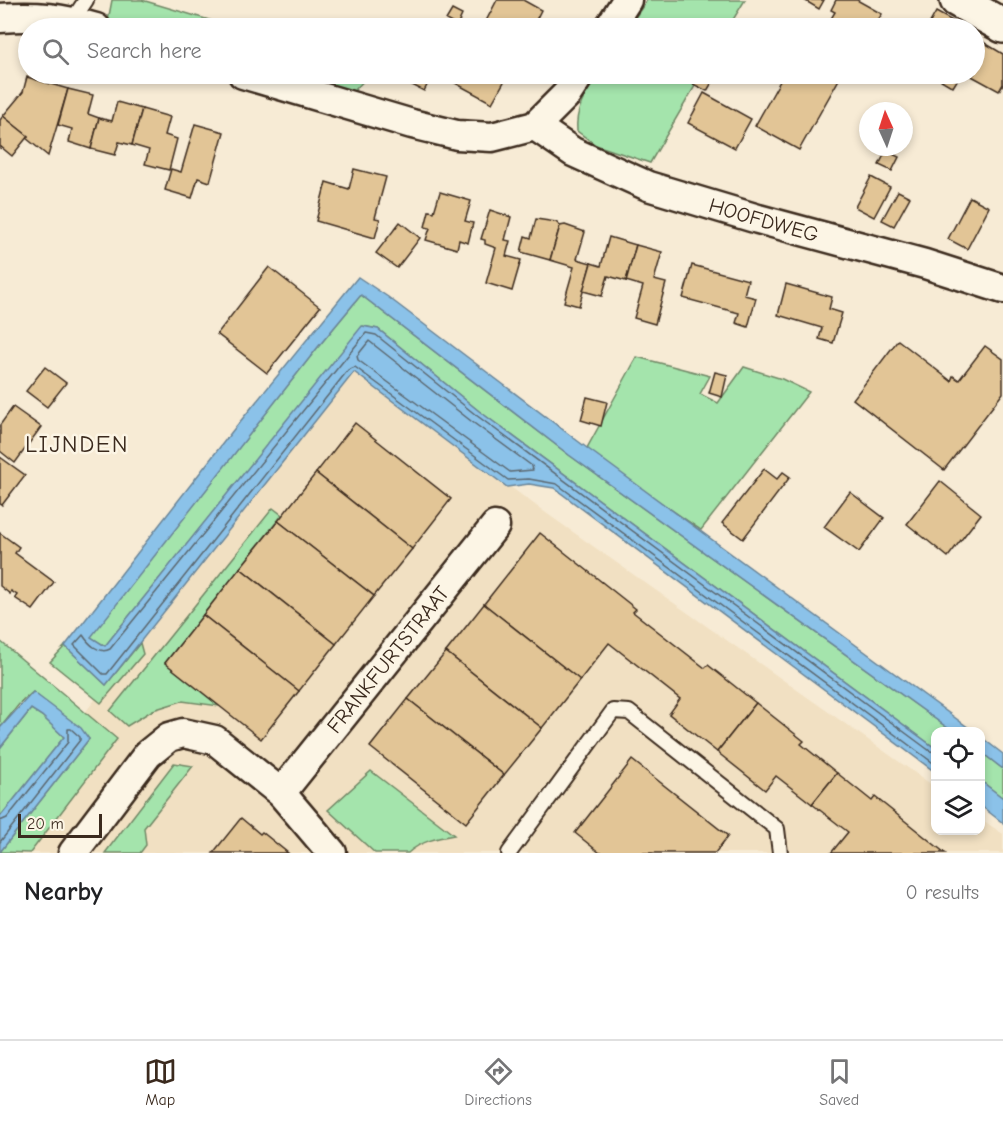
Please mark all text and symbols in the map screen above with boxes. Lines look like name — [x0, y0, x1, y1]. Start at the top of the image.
search box — [18, 18, 985, 84]
icon: search — [39, 35, 72, 68]
text: Search here — [87, 38, 202, 64]
north arrow — [859, 102, 913, 156]
street label: HOOFDWEG — [706, 193, 821, 247]
district label: LIJNDEN — [25, 430, 129, 458]
street label: FRANKFURTSTRAAT — [322, 581, 454, 738]
map controls — [931, 727, 985, 835]
button: locate — [931, 727, 985, 781]
button: layers — [931, 781, 985, 835]
scale bar — [18, 811, 102, 838]
text: 20 m — [27, 815, 64, 833]
text: Nearby — [24, 877, 103, 907]
text: 0 results — [906, 881, 979, 904]
tab: Map — [144, 1055, 177, 1109]
tab: Directions — [464, 1055, 532, 1109]
tab: Saved — [819, 1055, 859, 1109]

